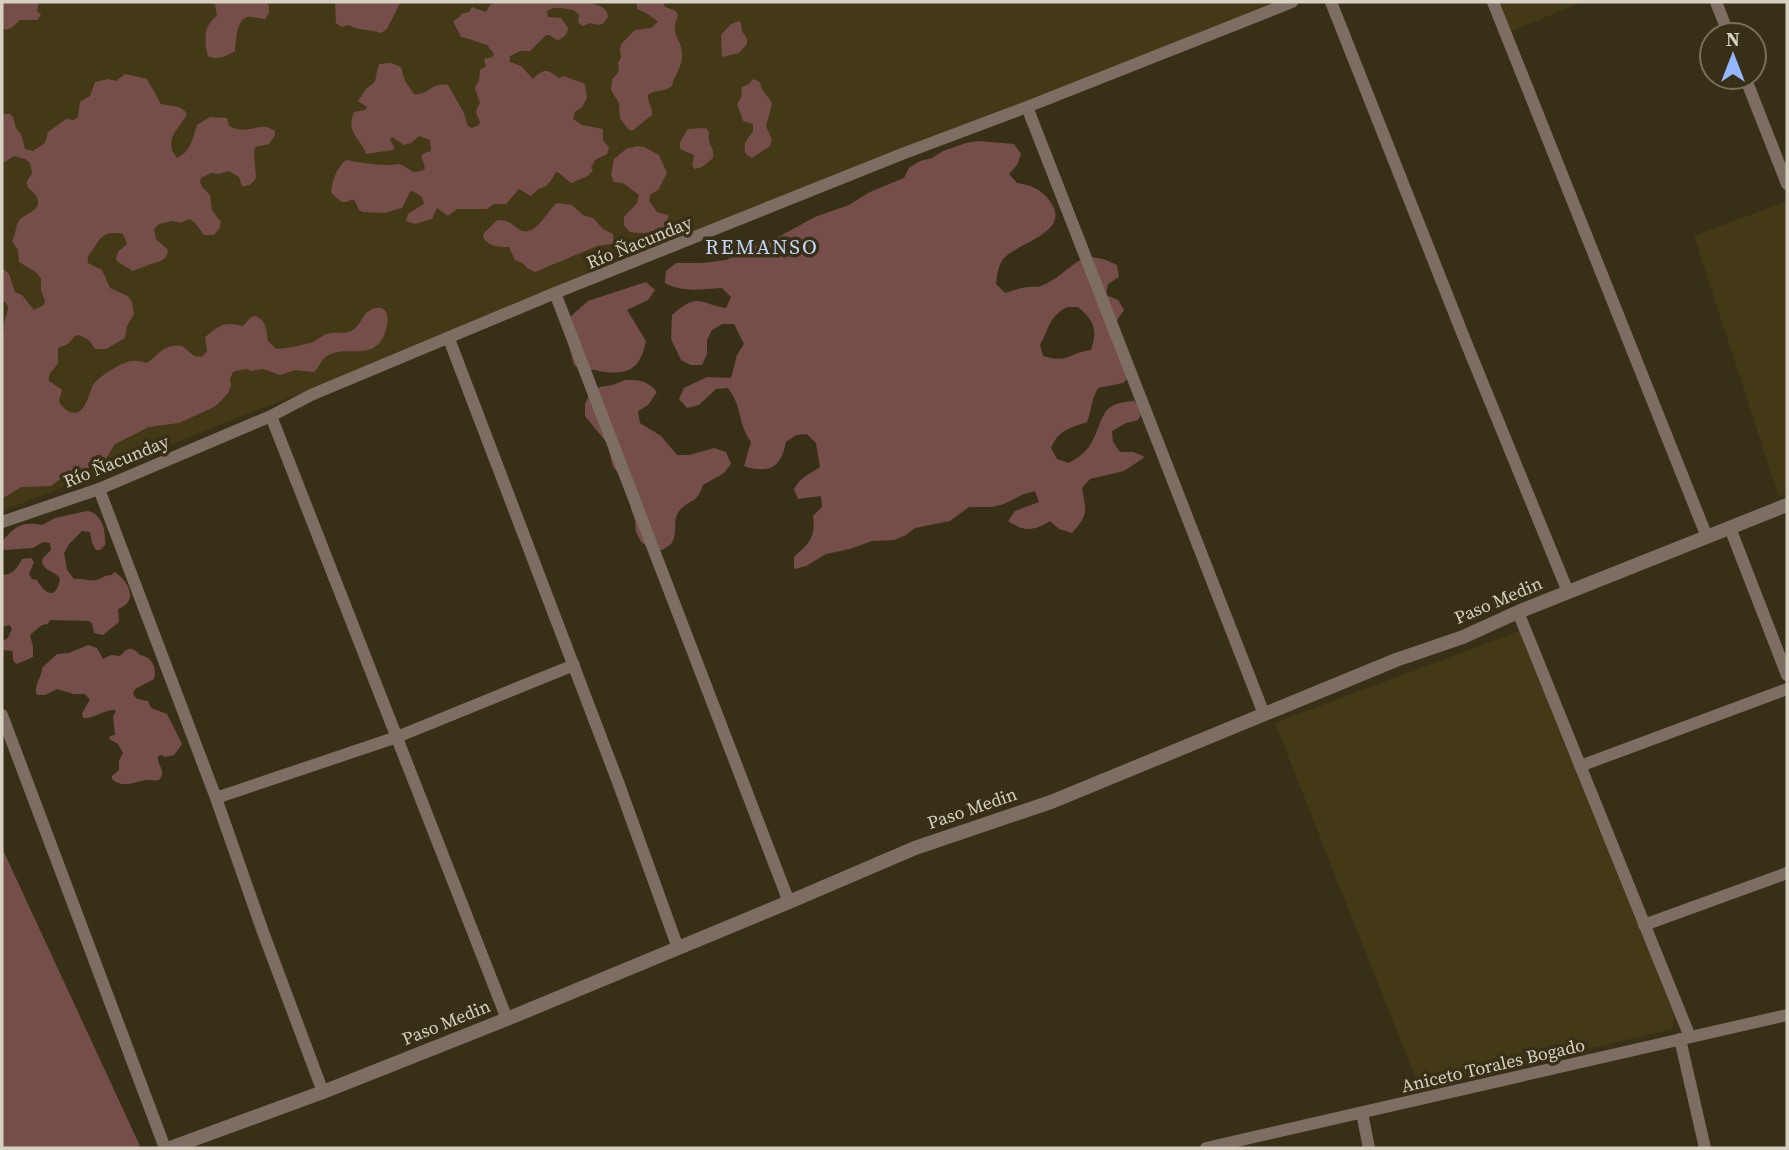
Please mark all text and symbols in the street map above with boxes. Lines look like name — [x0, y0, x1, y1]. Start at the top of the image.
north arrow — [1698, 21, 1768, 91]
text: N — [1726, 26, 1740, 52]
street label: Río Ñacunday — [583, 209, 696, 275]
district label: REMANSO — [705, 232, 819, 261]
street label: Río Ñacunday — [60, 428, 173, 494]
street label: Paso Medin — [1450, 570, 1546, 630]
street label: Paso Medin — [924, 781, 1020, 835]
street label: Paso Medin — [398, 993, 494, 1051]
street label: Aniceto Torales Bogado — [1399, 1032, 1587, 1098]

